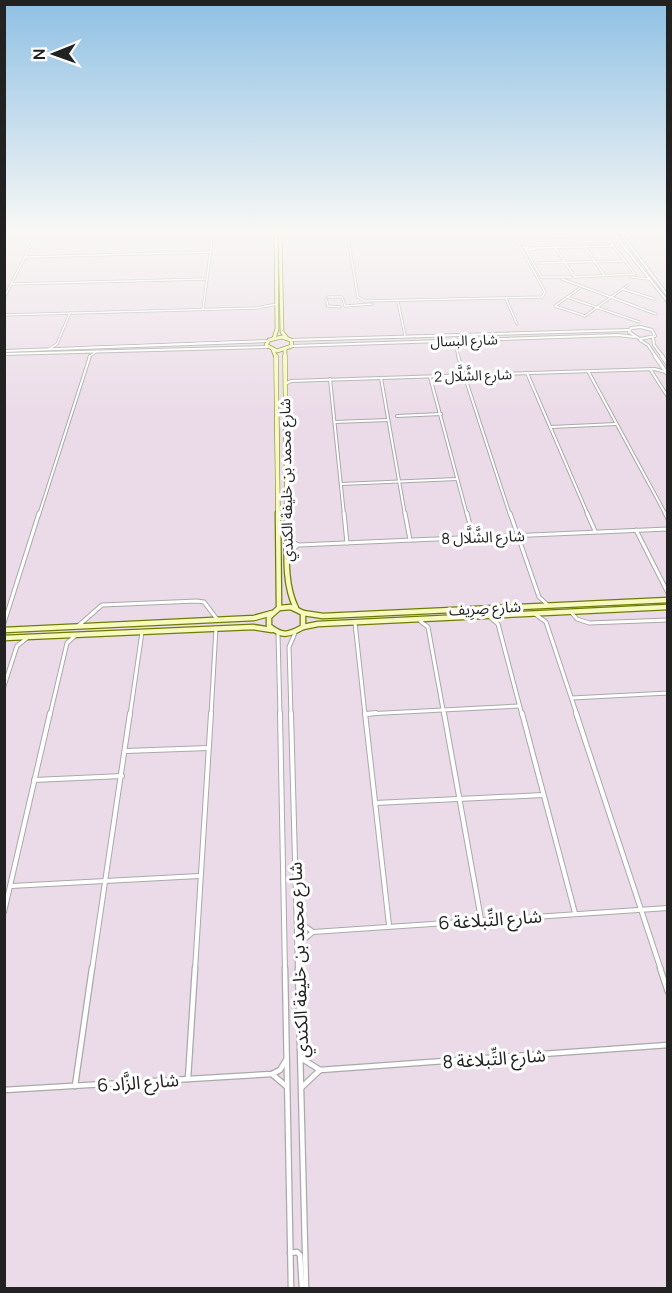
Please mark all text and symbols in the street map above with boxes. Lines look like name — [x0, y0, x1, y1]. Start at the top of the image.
north arrow — [24, 24, 84, 84]
text: N — [28, 48, 50, 60]
street label: شارع البسال — [430, 329, 498, 353]
street label: شارع الشَّلَّال 2 — [434, 362, 512, 388]
street label: شارع محمد بن خليفة الكندي — [274, 398, 300, 562]
street label: شارع الشَّلَّال 8 — [441, 523, 525, 551]
street label: شارع صِرِيف — [448, 596, 522, 622]
street label: شارع محمد بن خليفة الكندي — [283, 861, 316, 1058]
street label: شارع التِّبلاغة 6 — [437, 903, 543, 938]
street label: شارع التِّبلاغة 8 — [442, 1042, 547, 1077]
street label: شارع الزَّاد 6 — [96, 1067, 180, 1100]

